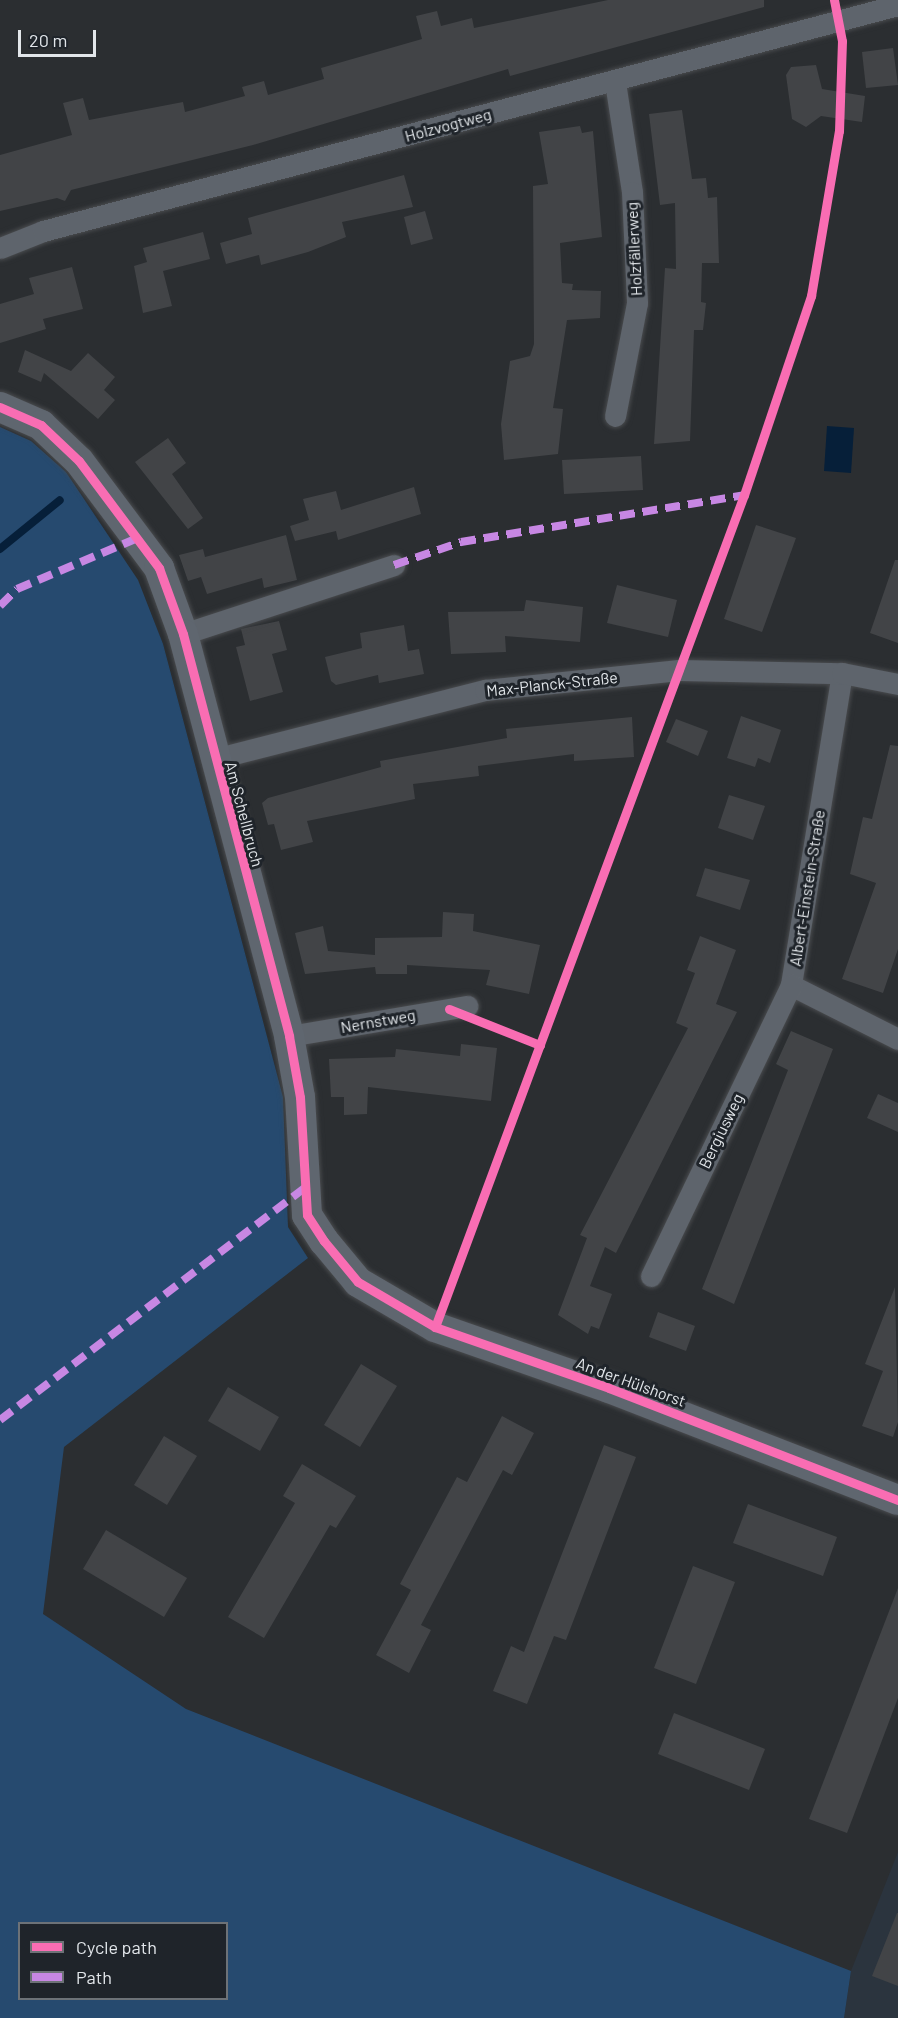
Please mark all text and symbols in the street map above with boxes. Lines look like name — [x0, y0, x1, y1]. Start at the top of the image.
scale bar — [21, 18, 99, 56]
text: 20 m — [29, 29, 67, 51]
street label: Holzvogtweg — [403, 104, 493, 146]
street label: Holzfällerweg — [622, 202, 646, 296]
street label: Max-Planck-Straße — [485, 668, 619, 700]
street label: Am Schellbruch — [221, 759, 267, 869]
street label: Albert-Einstein-Straße — [785, 808, 829, 968]
street label: Nernstweg — [339, 1005, 417, 1037]
street label: Bergiusweg — [695, 1090, 747, 1172]
street label: An der Hülshorst — [574, 1353, 688, 1411]
legend — [18, 1922, 228, 2000]
text: Cycle path — [76, 1936, 157, 1958]
text: Path — [76, 1966, 112, 1988]

